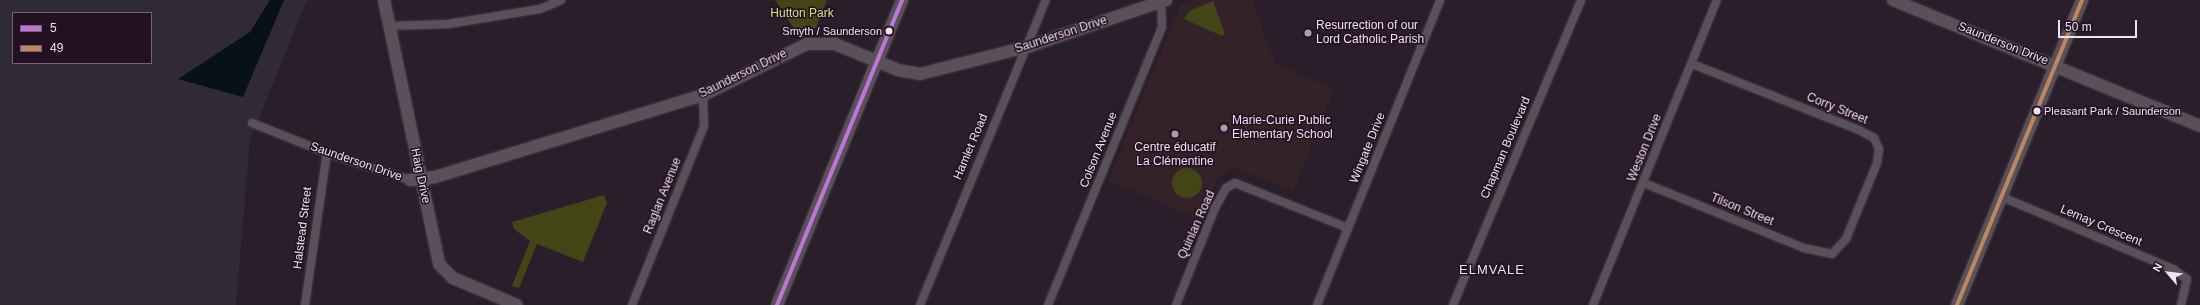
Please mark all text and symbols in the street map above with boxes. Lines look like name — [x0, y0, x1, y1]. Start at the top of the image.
park label: Hutton Park — [770, 7, 834, 21]
legend — [12, 12, 152, 64]
scale bar — [2060, 12, 2139, 38]
street label: Saunderson Drive — [1013, 13, 1109, 57]
place label: Resurrection of our Lord Catholic Parish — [1316, 19, 1424, 47]
street label: Saunderson Drive — [1956, 19, 2050, 69]
text: 50 m — [2065, 20, 2092, 34]
text: 5 — [50, 21, 57, 35]
place label: Smyth / Saunderson — [782, 24, 882, 38]
marker: Smyth / Saunderson — [884, 26, 894, 36]
marker: Resurrection of our Lord Catholic Parish — [1303, 28, 1313, 38]
text: 49 — [50, 41, 63, 55]
street label: Saunderson Drive — [697, 46, 789, 102]
street label: Corry Street — [1804, 90, 1870, 128]
street label: Chapman Boulevard — [1478, 95, 1534, 201]
place label: Pleasant Park / Saunderson — [2044, 104, 2181, 118]
marker: Pleasant Park / Saunderson — [2032, 106, 2042, 116]
street label: Colson Avenue — [1077, 110, 1121, 190]
street label: Wingate Drive — [1347, 110, 1389, 186]
street label: Hamlet Road — [951, 112, 991, 182]
street label: Weston Drive — [1625, 112, 1665, 184]
place label: Marie-Curie Public Elementary School — [1232, 114, 1333, 142]
marker: Marie-Curie Public Elementary School — [1219, 123, 1229, 133]
marker: Centre éducatif La Clémentine — [1170, 129, 1180, 139]
street label: Saunderson Drive — [308, 140, 404, 184]
place label: Centre éducatif La Clémentine — [1134, 141, 1216, 169]
street label: Haig Drive — [407, 147, 433, 205]
street label: Raglan Avenue — [641, 155, 685, 237]
street label: Halstead Street — [291, 186, 315, 270]
street label: Quinlan Road — [1175, 189, 1219, 261]
street label: Tilson Street — [1708, 191, 1776, 229]
street label: Lemay Crescent — [2058, 202, 2144, 250]
north arrow — [2148, 253, 2188, 293]
text: N — [2150, 261, 2165, 274]
district label: ELMVALE — [1459, 262, 1525, 278]

